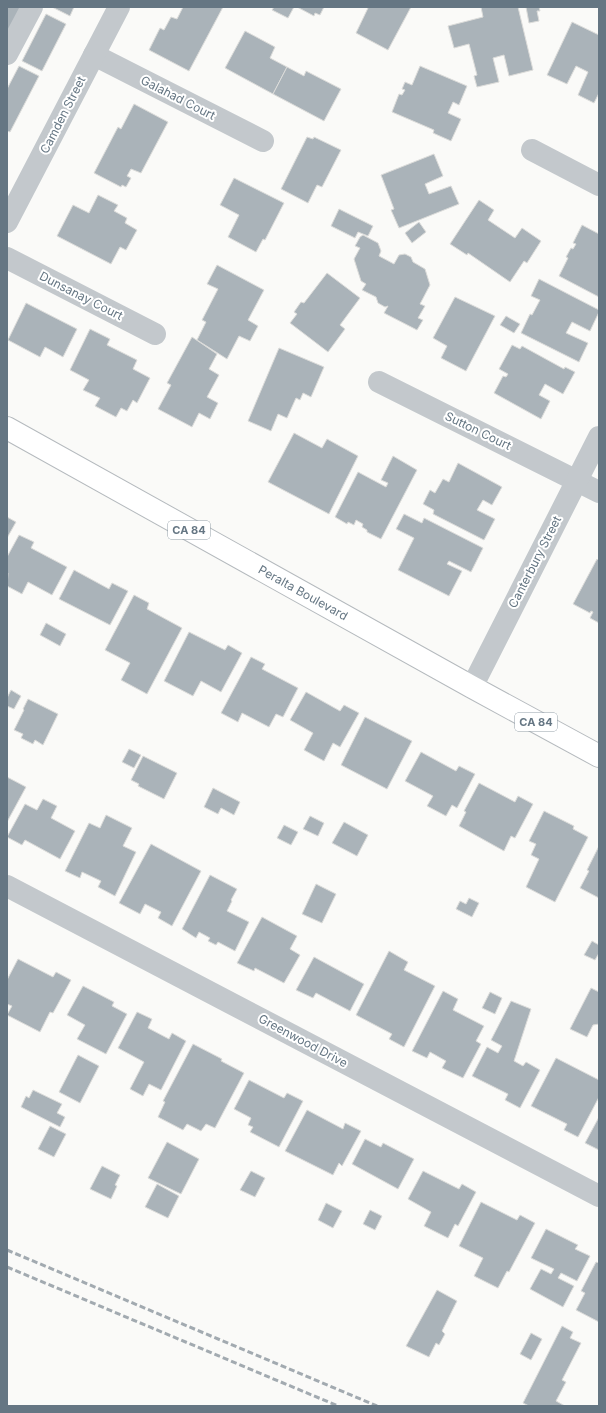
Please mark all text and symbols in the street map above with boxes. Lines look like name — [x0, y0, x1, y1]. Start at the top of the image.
street label: Galahad Court — [138, 72, 218, 123]
street label: Camden Street — [37, 74, 88, 156]
street label: Dunsanay Court — [37, 268, 125, 323]
street label: Sutton Court — [443, 408, 514, 453]
street label: Canterbury Street — [505, 513, 564, 610]
road number: CA 84 — [168, 521, 210, 539]
street label: Peralta Boulevard — [256, 562, 351, 623]
road number: CA 84 — [515, 713, 557, 731]
street label: Greenwood Drive — [256, 1011, 350, 1070]

